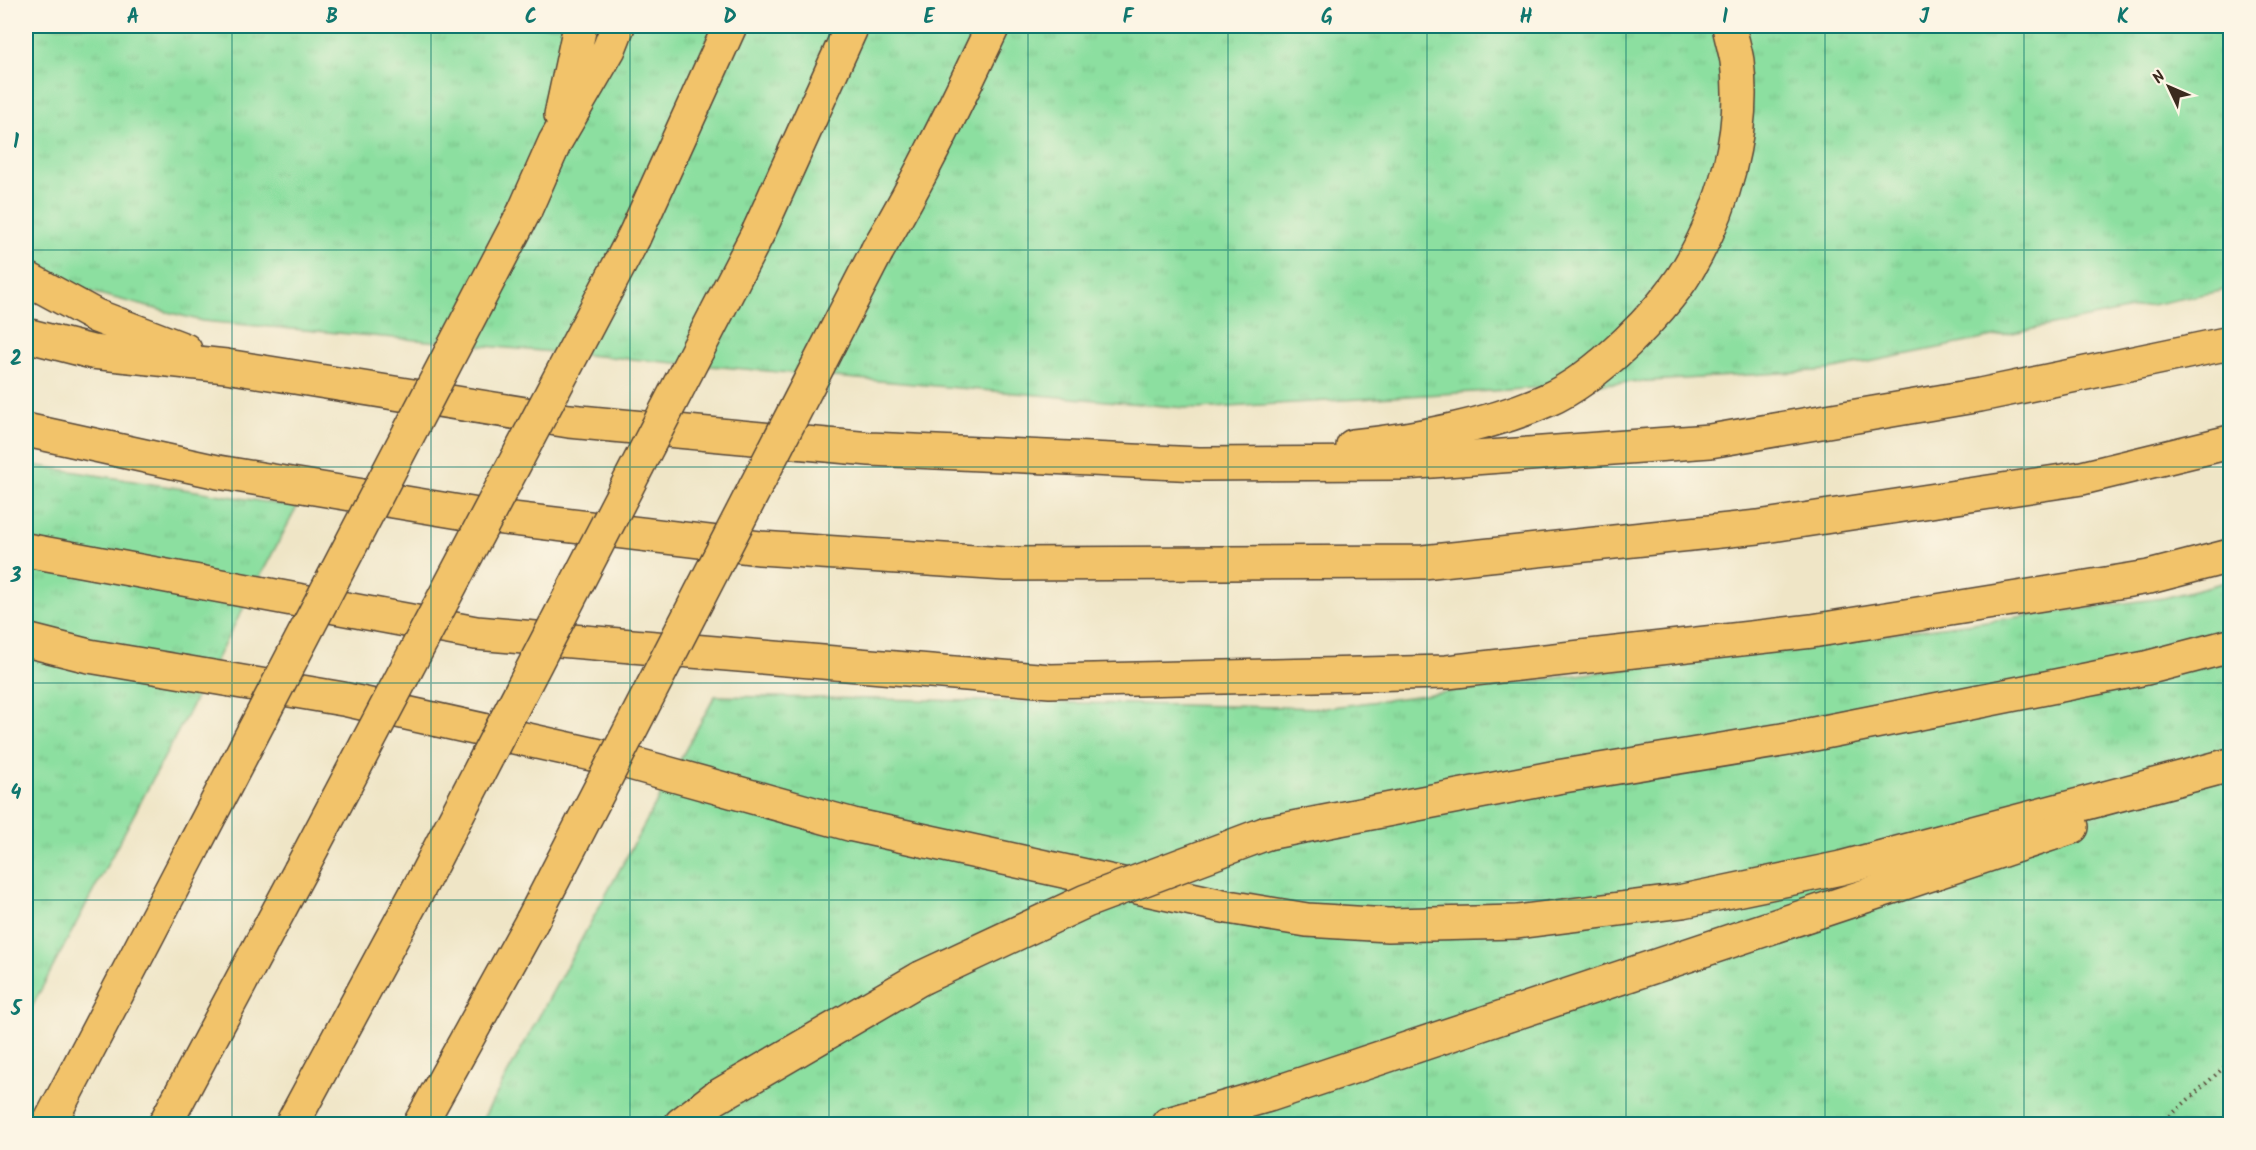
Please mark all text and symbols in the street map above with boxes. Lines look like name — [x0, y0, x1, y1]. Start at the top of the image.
text: A — [127, 2, 139, 34]
text: B — [326, 2, 338, 34]
text: C — [525, 2, 537, 34]
text: D — [723, 2, 737, 34]
text: E — [923, 2, 935, 34]
text: F — [1123, 2, 1135, 34]
text: G — [1321, 2, 1333, 34]
text: H — [1519, 2, 1533, 34]
text: I — [1722, 2, 1728, 34]
text: J — [1919, 2, 1930, 34]
text: K — [2117, 2, 2129, 34]
north arrow — [2139, 57, 2199, 117]
text: N — [2147, 65, 2172, 90]
text: 1 — [13, 127, 19, 159]
text: 2 — [10, 344, 22, 376]
text: 3 — [10, 561, 22, 593]
text: 4 — [11, 778, 22, 810]
text: 5 — [10, 994, 23, 1026]

